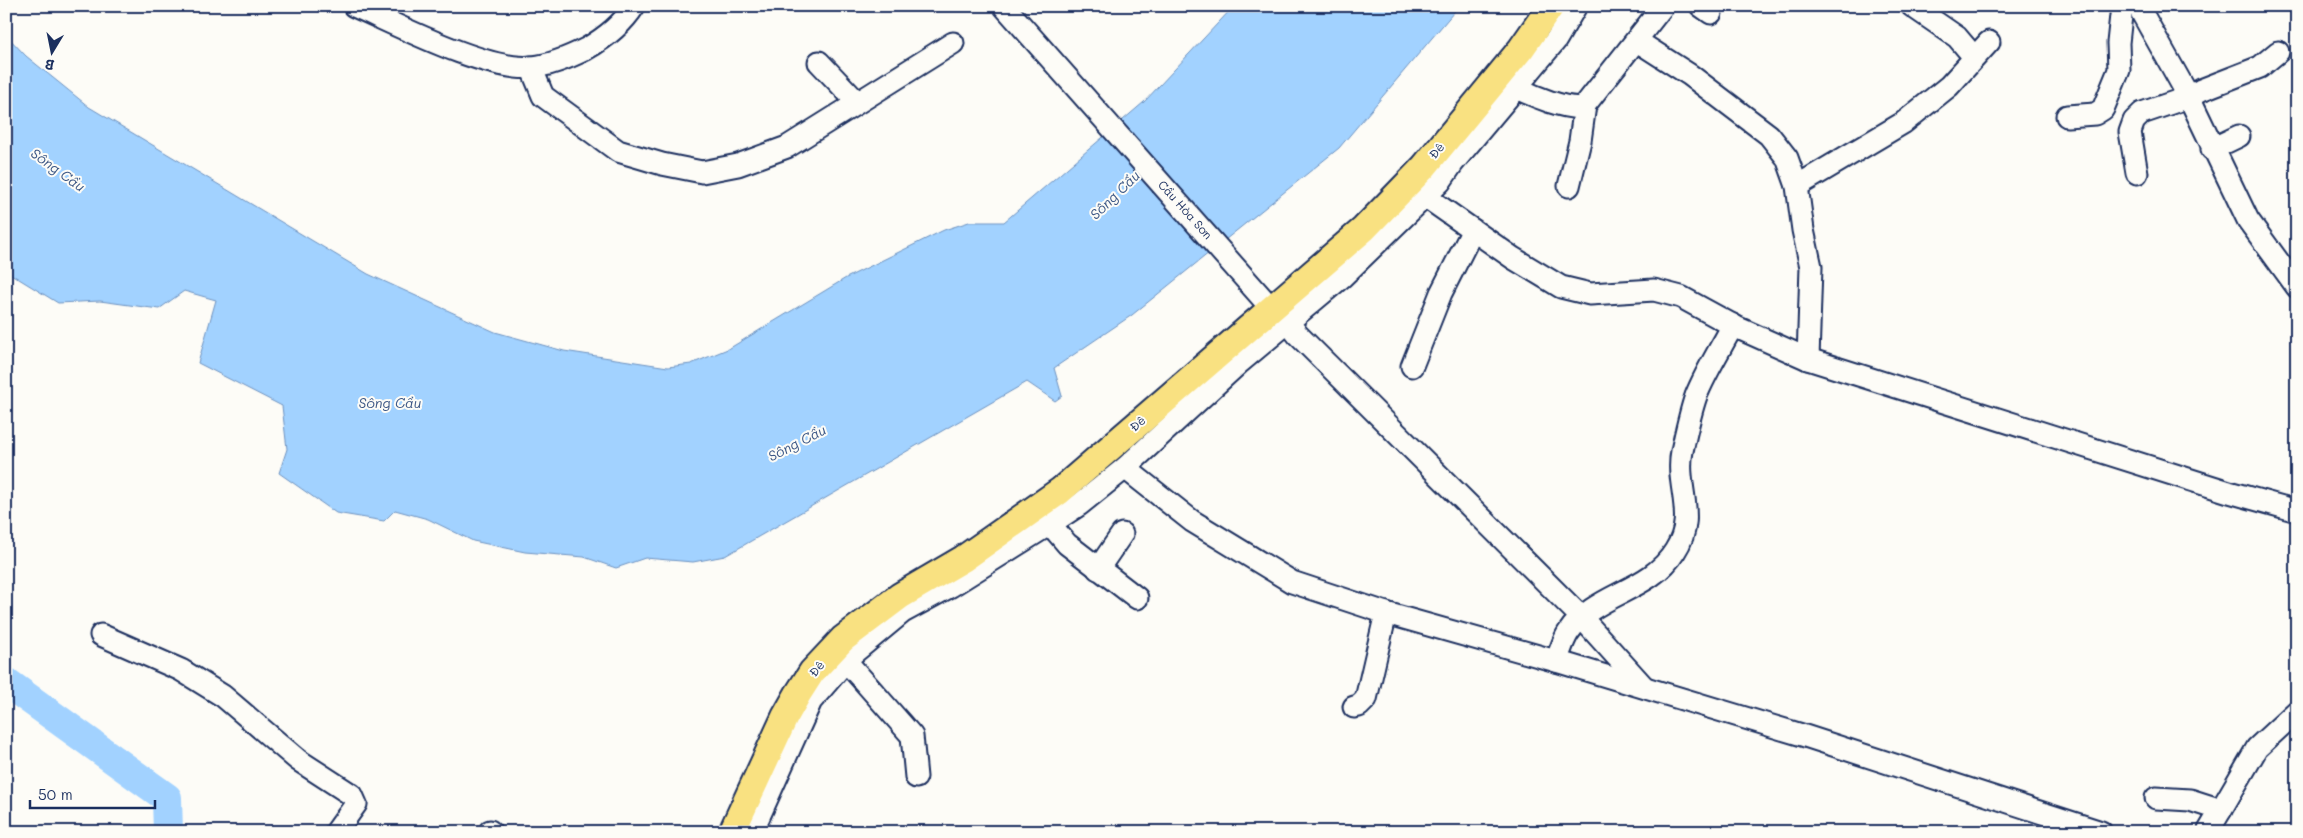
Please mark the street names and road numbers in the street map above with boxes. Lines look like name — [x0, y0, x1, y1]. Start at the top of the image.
street label: Đê — [1425, 139, 1448, 162]
street label: Cầu Hòa Sơn — [1155, 176, 1216, 242]
street label: Đê — [1126, 412, 1149, 435]
street label: Đê — [805, 657, 828, 680]

